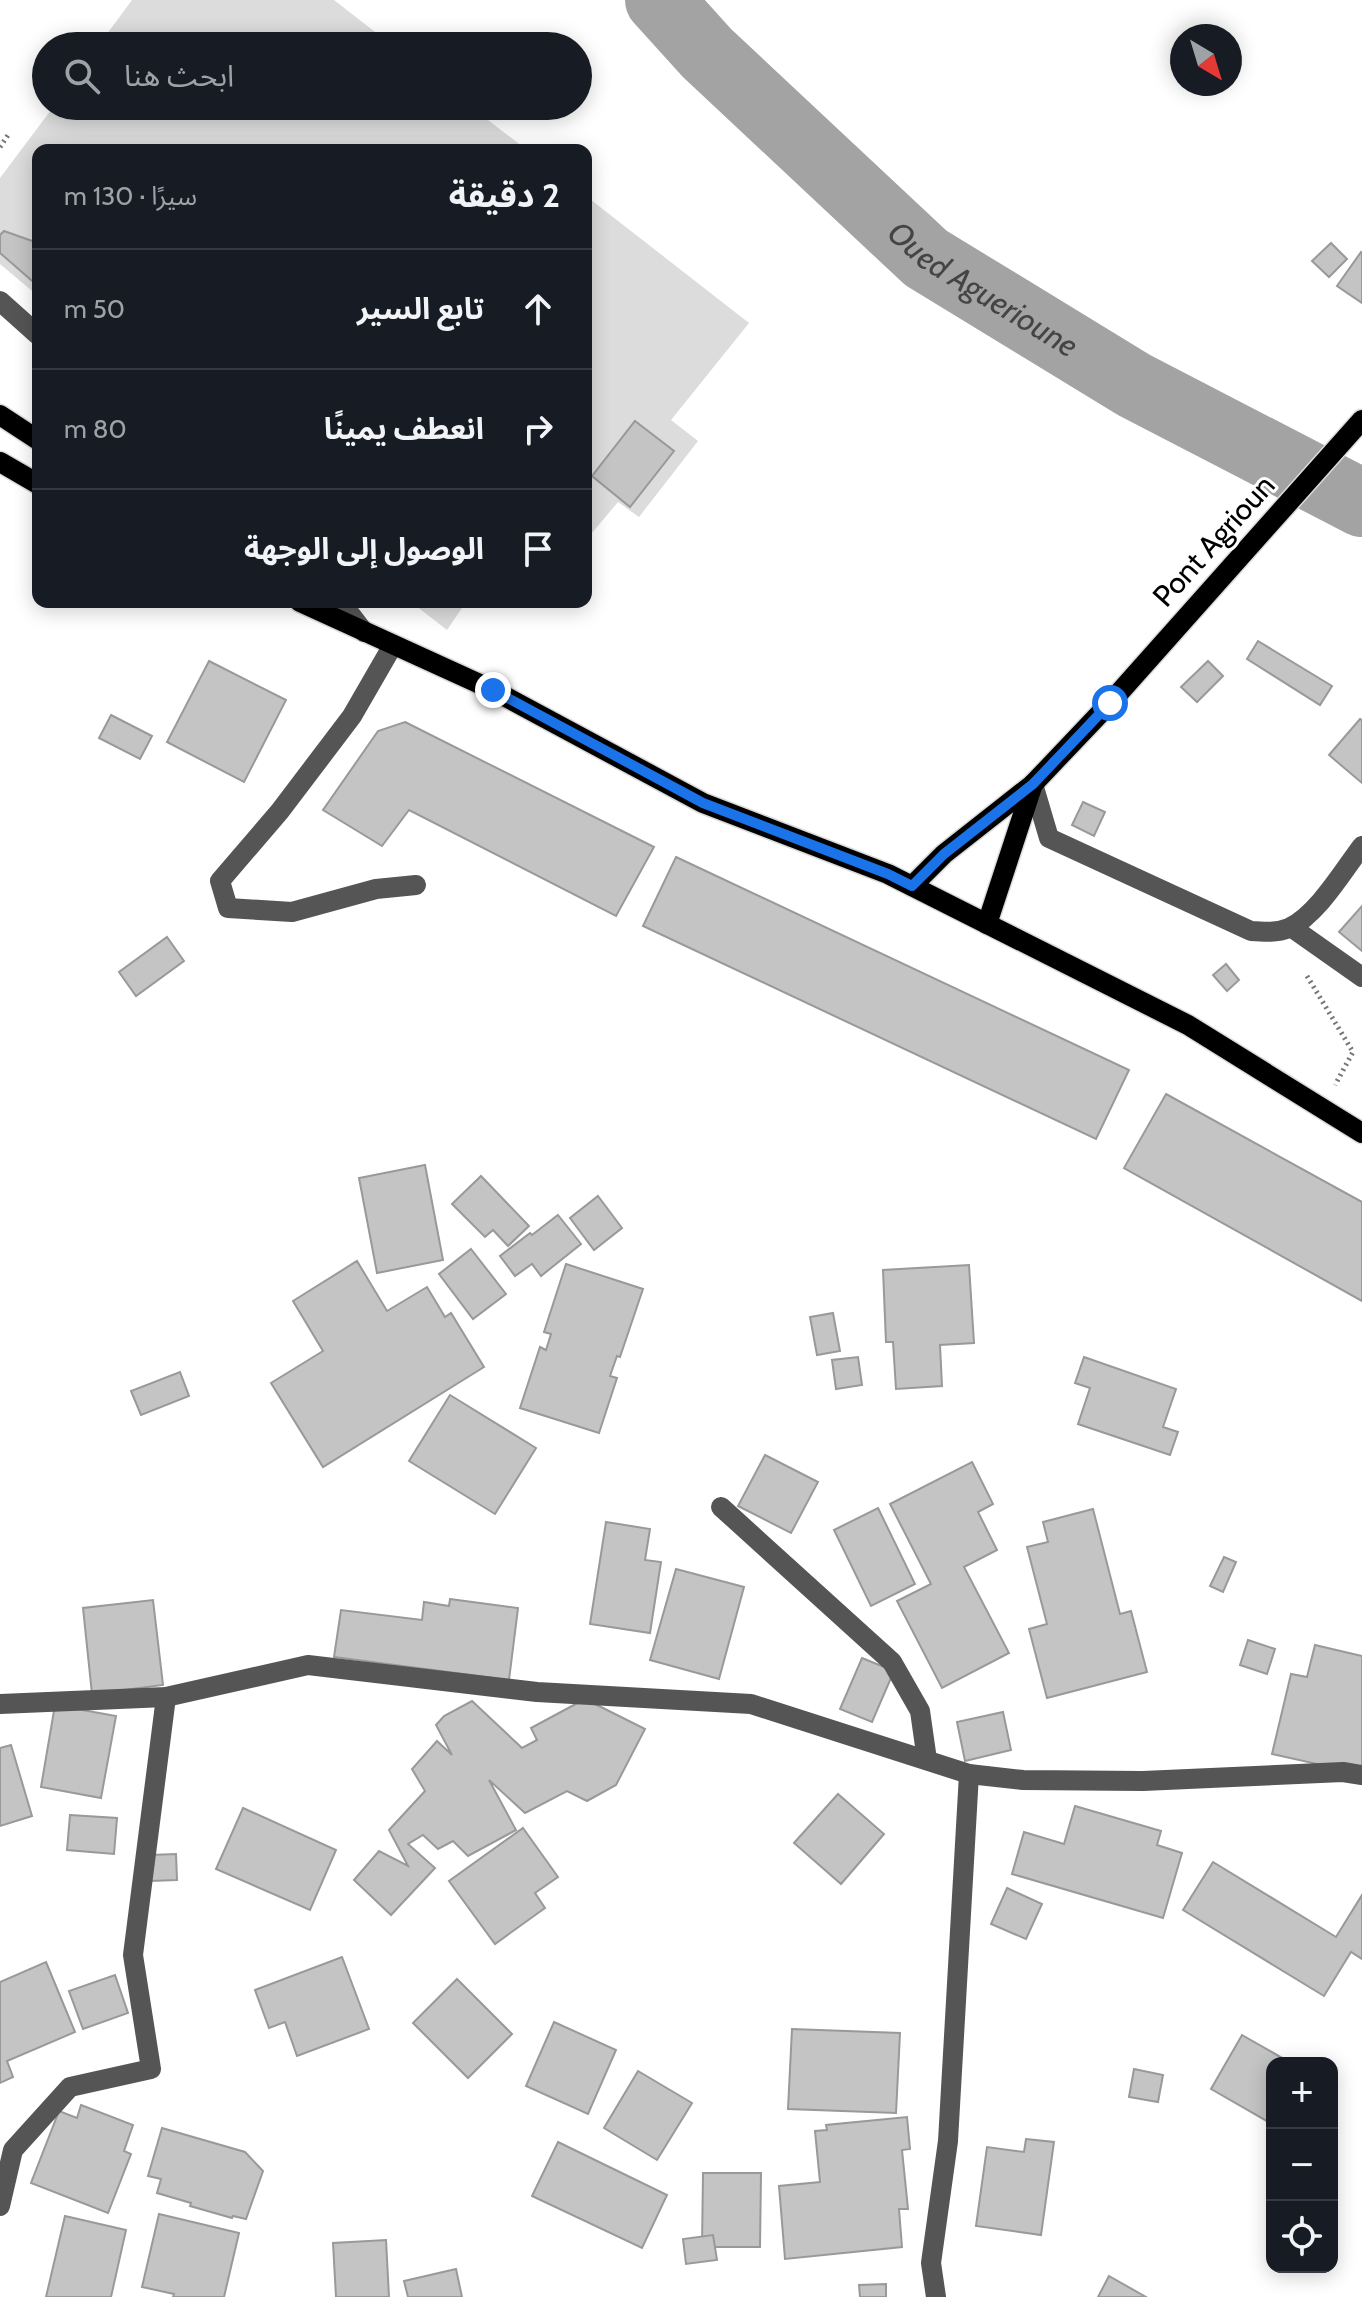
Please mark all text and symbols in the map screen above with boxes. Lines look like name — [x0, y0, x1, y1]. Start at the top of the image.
north arrow — [1170, 24, 1242, 96]
search box — [32, 32, 592, 120]
icon: search — [60, 54, 104, 98]
text: ابحث هنا — [124, 57, 234, 94]
text: 2 دقيقة — [449, 174, 560, 216]
text: سيرًا · 130 m — [64, 180, 197, 212]
water label: Oued Aguerioune — [880, 213, 1085, 365]
icon: ahead — [516, 287, 560, 331]
text: تابع السير — [357, 290, 484, 327]
text: 50 m — [64, 293, 125, 325]
icon: right — [516, 407, 560, 451]
text: انعطف يمينًا — [324, 410, 484, 447]
text: 80 m — [64, 413, 127, 445]
street label: Pont Agrioun — [1145, 467, 1282, 614]
icon: arrive — [516, 527, 560, 571]
text: الوصول إلى الوجهة — [244, 530, 484, 567]
route end — [475, 672, 511, 708]
route start — [1092, 685, 1128, 721]
map controls — [1266, 2057, 1338, 2273]
button: + — [1266, 2057, 1338, 2129]
button: − — [1266, 2129, 1338, 2201]
button: locate — [1266, 2201, 1338, 2273]

